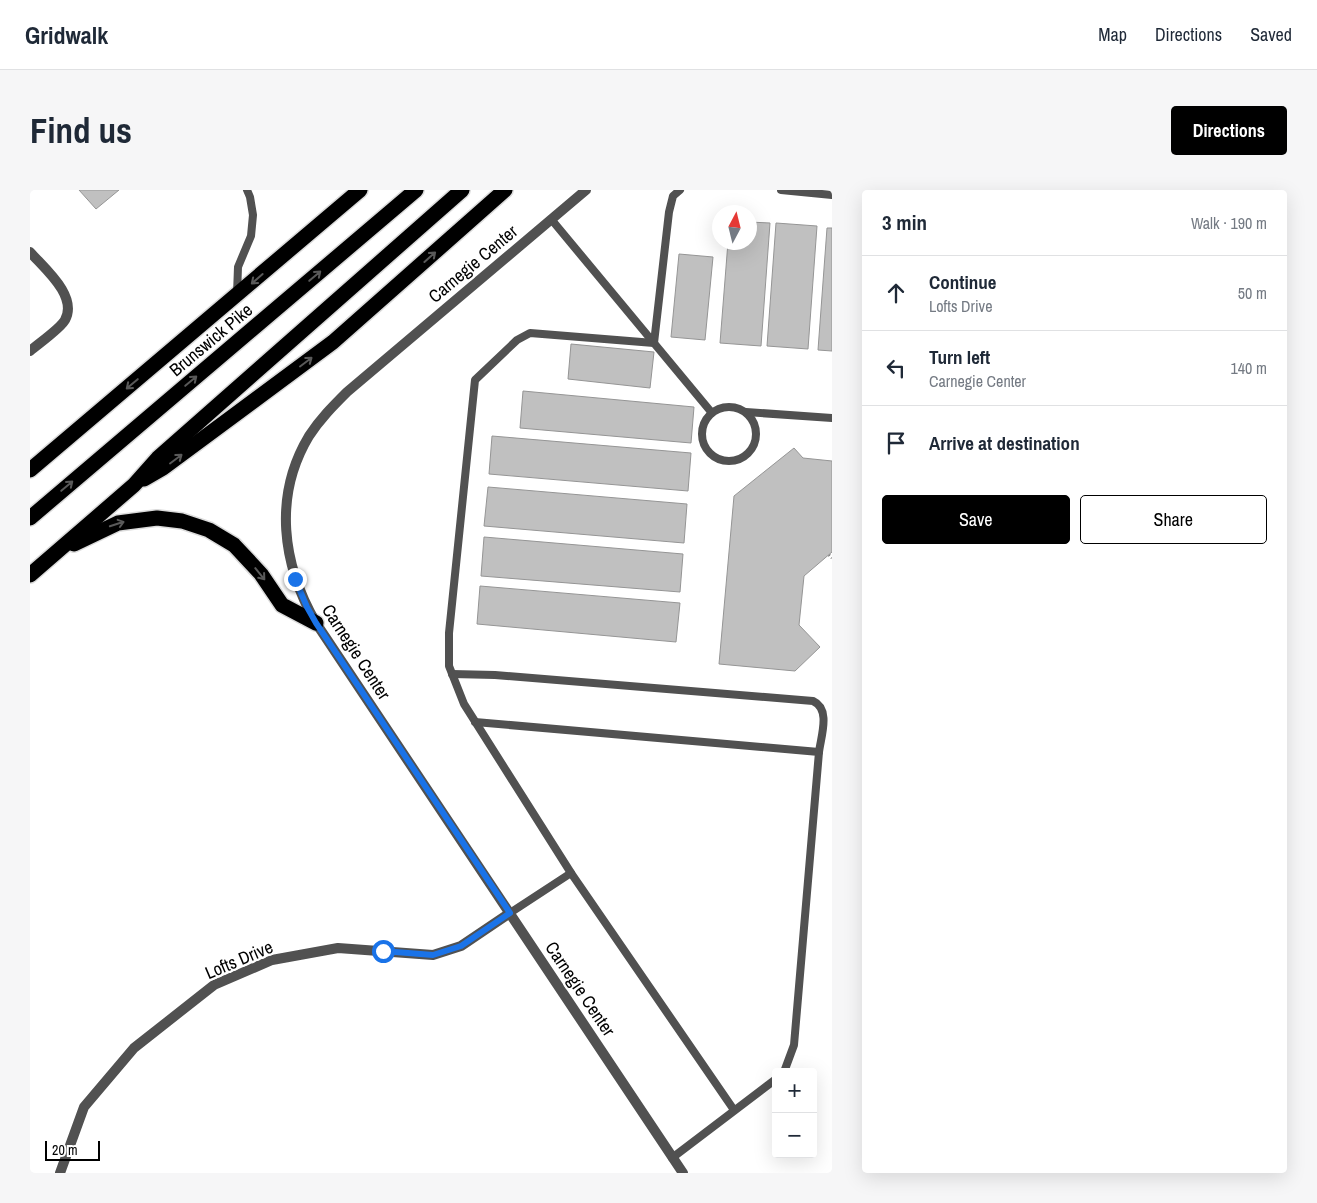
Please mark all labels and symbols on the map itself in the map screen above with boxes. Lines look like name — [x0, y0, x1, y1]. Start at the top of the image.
north arrow — [712, 205, 757, 250]
street label: Carnegie Center — [423, 219, 523, 308]
one-way arrow — [423, 251, 436, 262]
one-way arrow — [308, 271, 321, 282]
one-way arrow — [251, 273, 264, 284]
street label: Brunswick Pike — [164, 297, 258, 382]
one-way arrow — [299, 357, 313, 367]
one-way arrow — [184, 376, 197, 387]
one-way arrow — [126, 379, 139, 390]
one-way arrow — [169, 454, 183, 464]
one-way arrow — [60, 481, 73, 492]
one-way arrow — [109, 519, 125, 529]
one-way arrow — [255, 567, 266, 580]
route end — [284, 568, 307, 591]
street label: Carnegie Center — [316, 599, 397, 704]
street label: Lofts Drive — [201, 934, 277, 985]
street label: Carnegie Center — [540, 936, 621, 1041]
route start — [372, 940, 395, 963]
scale bar — [45, 1138, 100, 1161]

